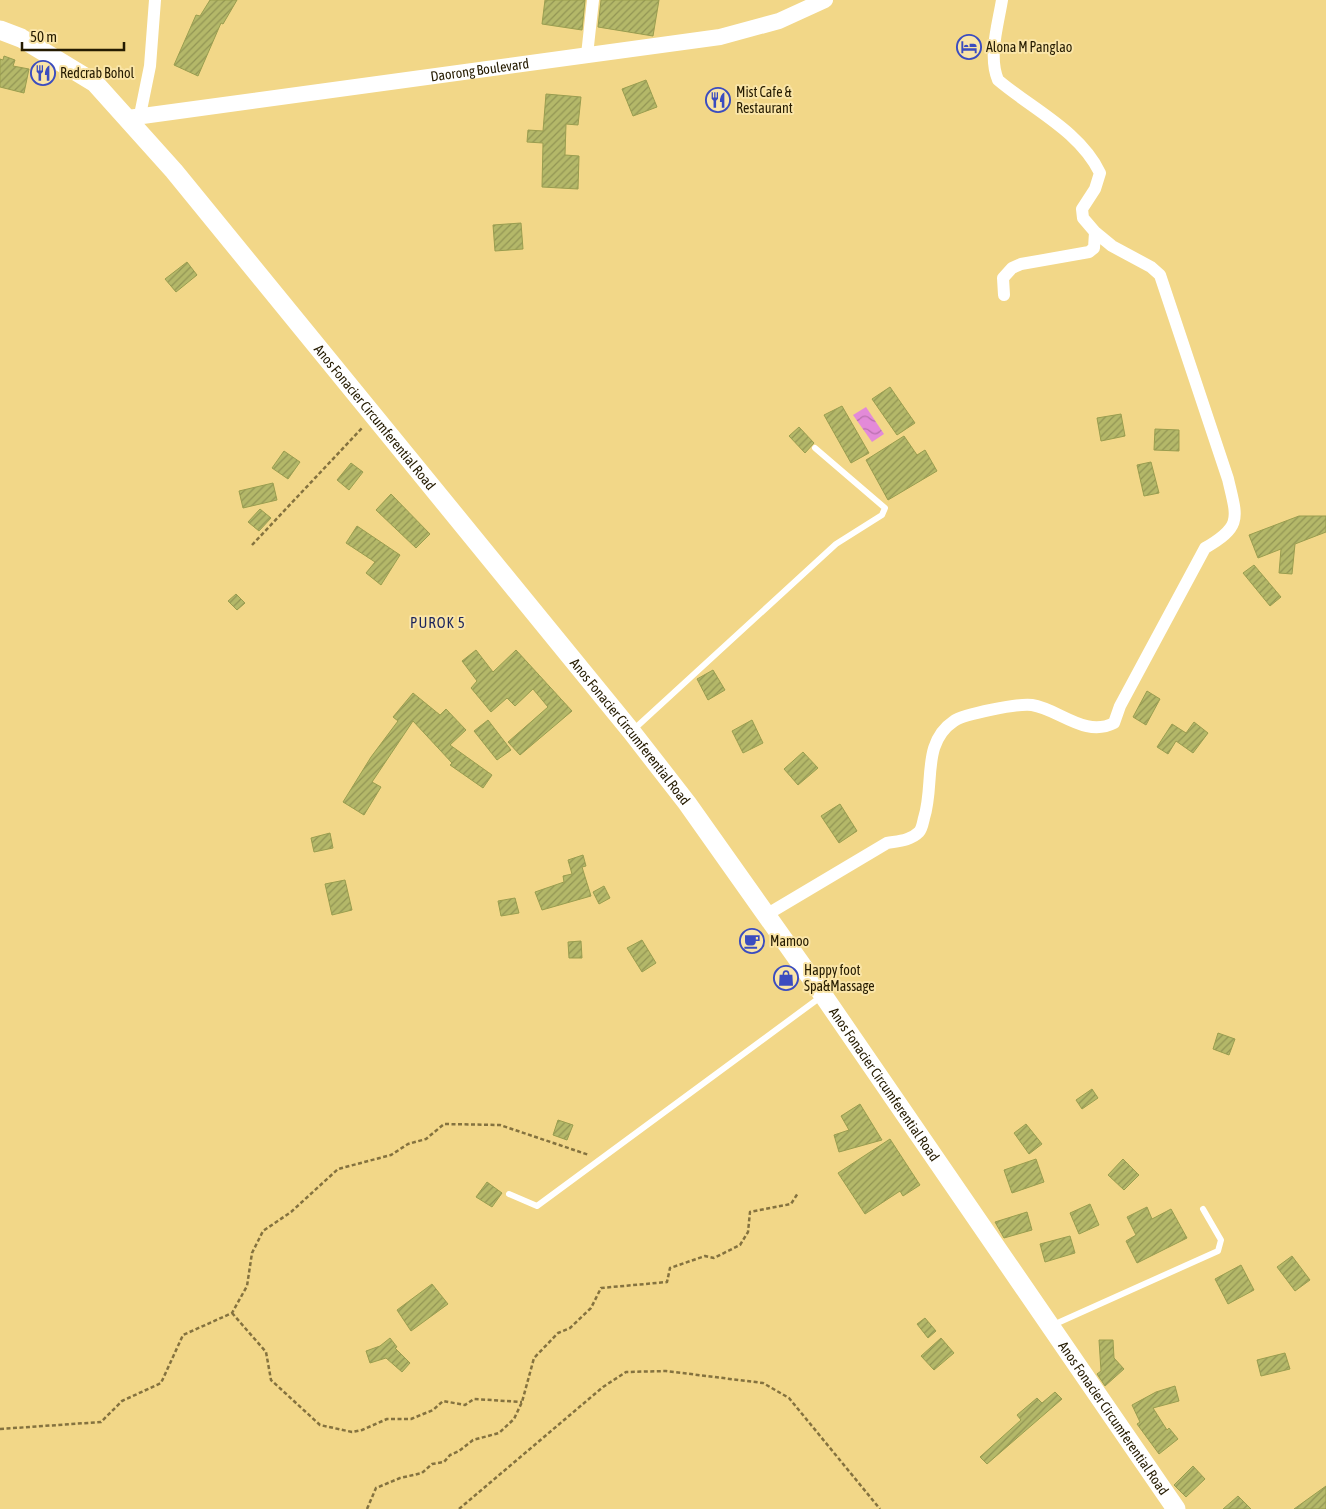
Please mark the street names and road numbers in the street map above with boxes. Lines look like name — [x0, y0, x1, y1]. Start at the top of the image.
street label: Daorong Boulevard — [430, 55, 530, 85]
street label: Anos Fonacier Circumferential Road — [311, 341, 439, 493]
street label: Anos Fonacier Circumferential Road — [567, 655, 693, 808]
street label: Anos Fonacier Circumferential Road — [826, 1004, 943, 1164]
street label: Anos Fonacier Circumferential Road — [1055, 1338, 1172, 1498]

